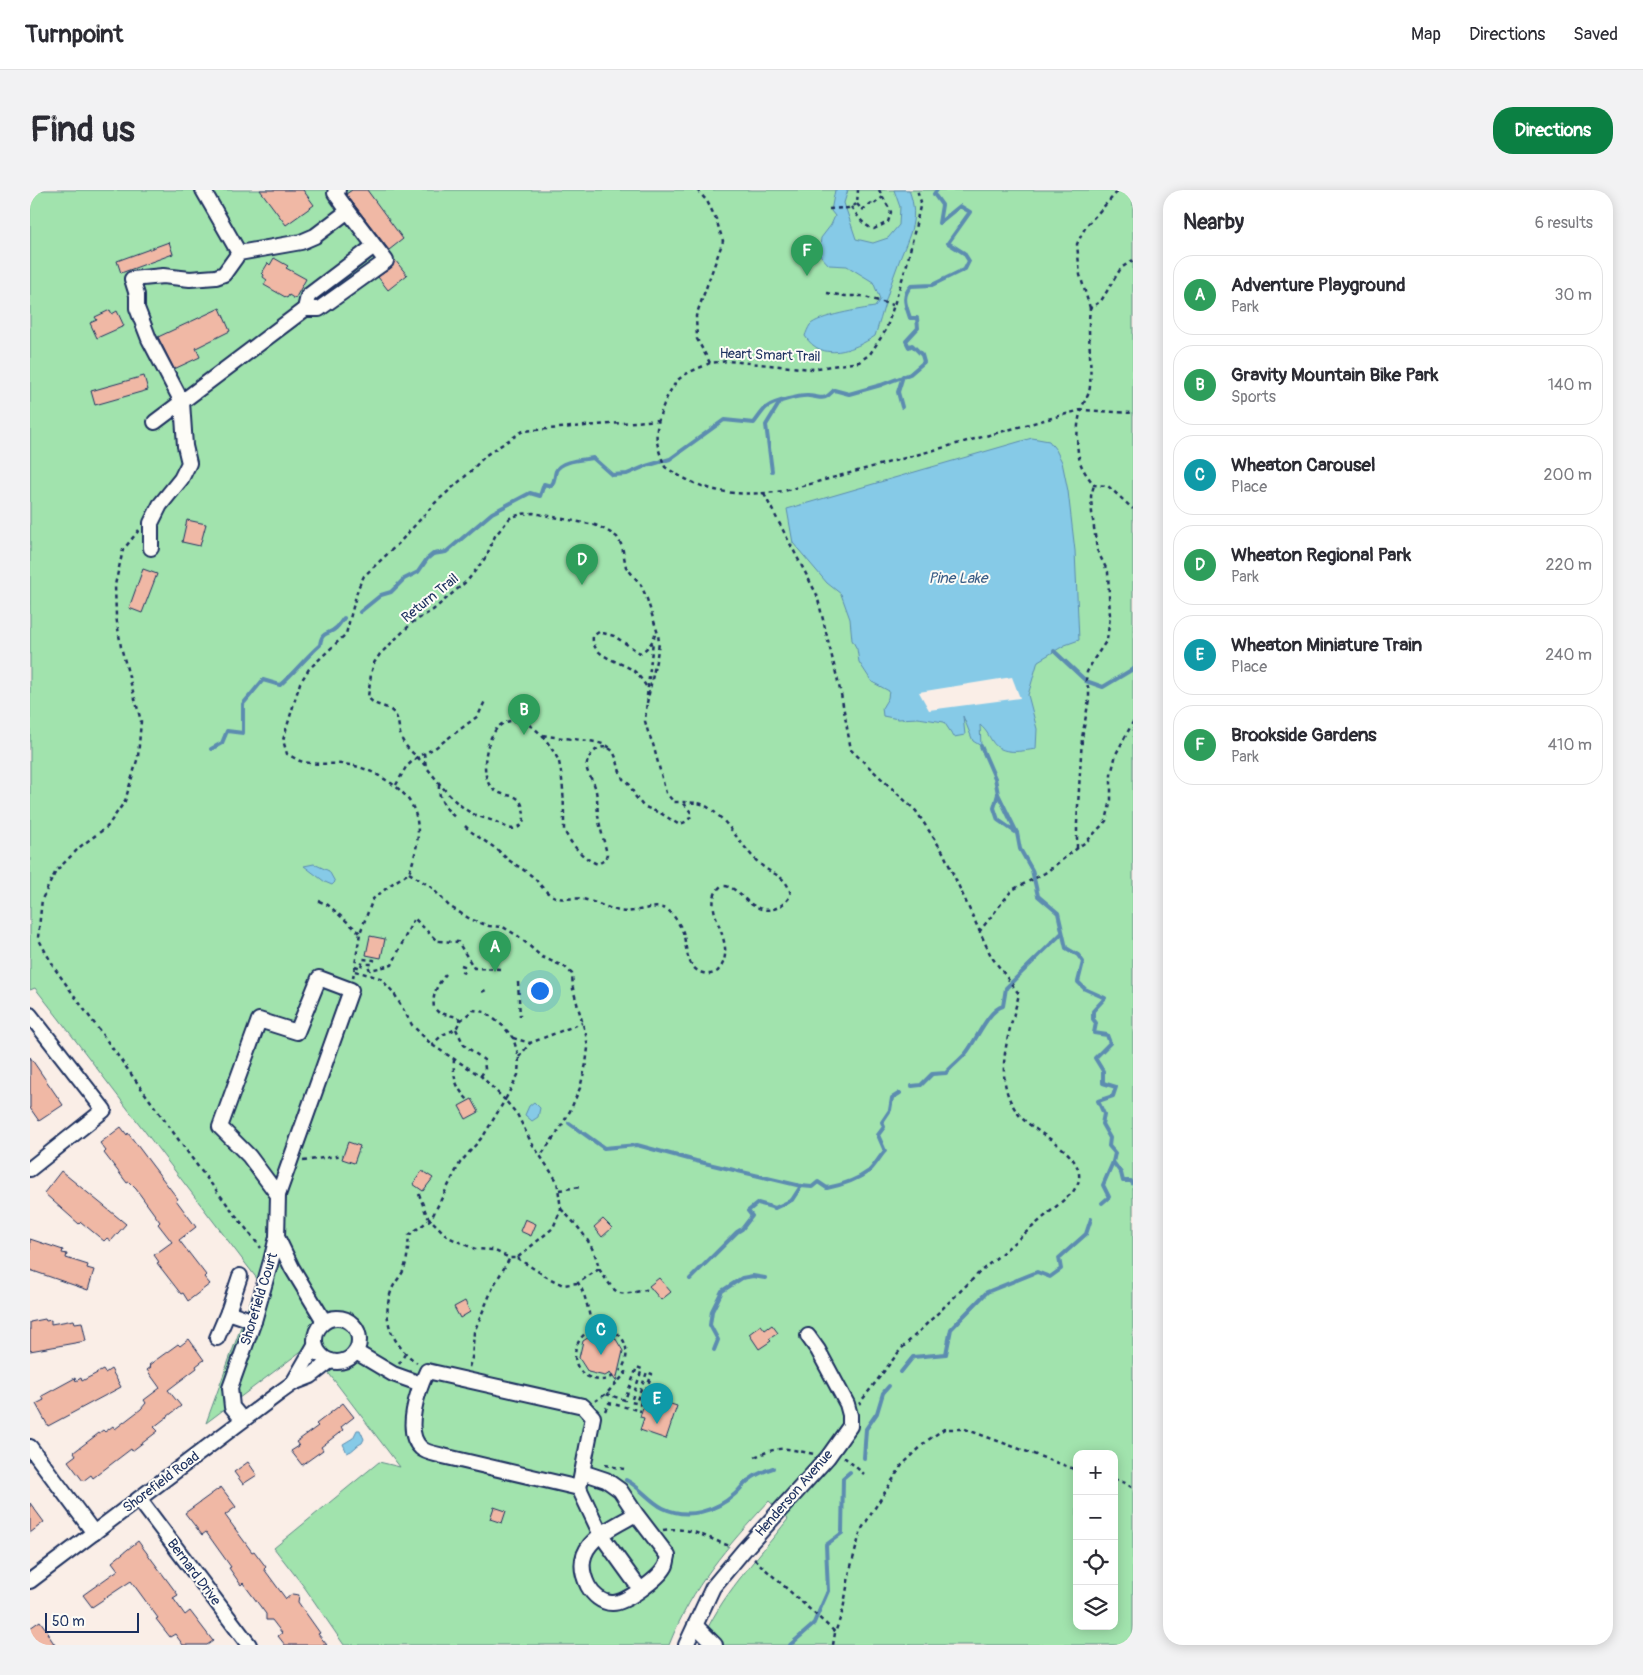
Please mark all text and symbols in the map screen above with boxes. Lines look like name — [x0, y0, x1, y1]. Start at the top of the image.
text: Turnpoint — [25, 20, 123, 49]
text: Map — [1411, 23, 1441, 46]
text: Directions — [1469, 23, 1545, 46]
text: Saved — [1573, 23, 1618, 46]
button: Directions — [1493, 107, 1613, 154]
text: Find us — [30, 108, 135, 152]
text: Nearby — [1183, 209, 1244, 236]
text: 6 results — [1535, 213, 1593, 233]
pin: F — [791, 235, 823, 276]
text: Adventure Playground — [1231, 273, 1406, 297]
text: A — [1195, 285, 1205, 305]
text: 30 m — [1554, 285, 1592, 305]
text: Park — [1231, 297, 1259, 317]
street label: Heart Smart Trail — [719, 345, 821, 365]
text: Gravity Mountain Bike Park — [1231, 363, 1438, 387]
text: B — [1195, 375, 1205, 395]
text: 140 m — [1548, 375, 1592, 395]
text: Sports — [1231, 387, 1276, 407]
text: Wheaton Carousel — [1231, 453, 1375, 477]
text: C — [1195, 465, 1205, 485]
text: 200 m — [1544, 465, 1592, 485]
text: Place — [1231, 477, 1267, 497]
text: Wheaton Regional Park — [1231, 543, 1411, 567]
pin: D — [566, 544, 598, 585]
text: D — [1195, 555, 1205, 575]
text: 220 m — [1546, 555, 1592, 575]
text: Park — [1231, 567, 1259, 587]
water label: Pine Lake — [928, 569, 989, 588]
street label: Return Trail — [398, 570, 462, 626]
text: Wheaton Miniature Train — [1231, 633, 1422, 657]
text: E — [1196, 645, 1204, 665]
text: 240 m — [1545, 645, 1592, 665]
text: Place — [1231, 657, 1267, 677]
pin: B — [508, 694, 540, 735]
text: Brookside Gardens — [1231, 723, 1377, 747]
text: F — [1195, 735, 1205, 755]
text: 410 m — [1548, 735, 1592, 755]
text: Park — [1231, 747, 1259, 767]
pin: A — [479, 931, 511, 972]
your location — [527, 978, 553, 1004]
street label: Shorefield Court — [237, 1250, 281, 1347]
pin: C — [585, 1314, 617, 1355]
pin: E — [641, 1383, 673, 1424]
street label: Henderson Avenue — [752, 1446, 836, 1540]
street label: Shorefield Road — [119, 1448, 203, 1516]
map controls — [1073, 1450, 1118, 1630]
button: + — [1073, 1450, 1118, 1495]
button: − — [1073, 1495, 1118, 1540]
street label: Bernard Drive — [164, 1535, 225, 1609]
button: locate — [1073, 1540, 1118, 1585]
button: layers — [1073, 1585, 1118, 1630]
scale bar — [45, 1610, 139, 1633]
text: 50 m — [52, 1613, 85, 1630]

